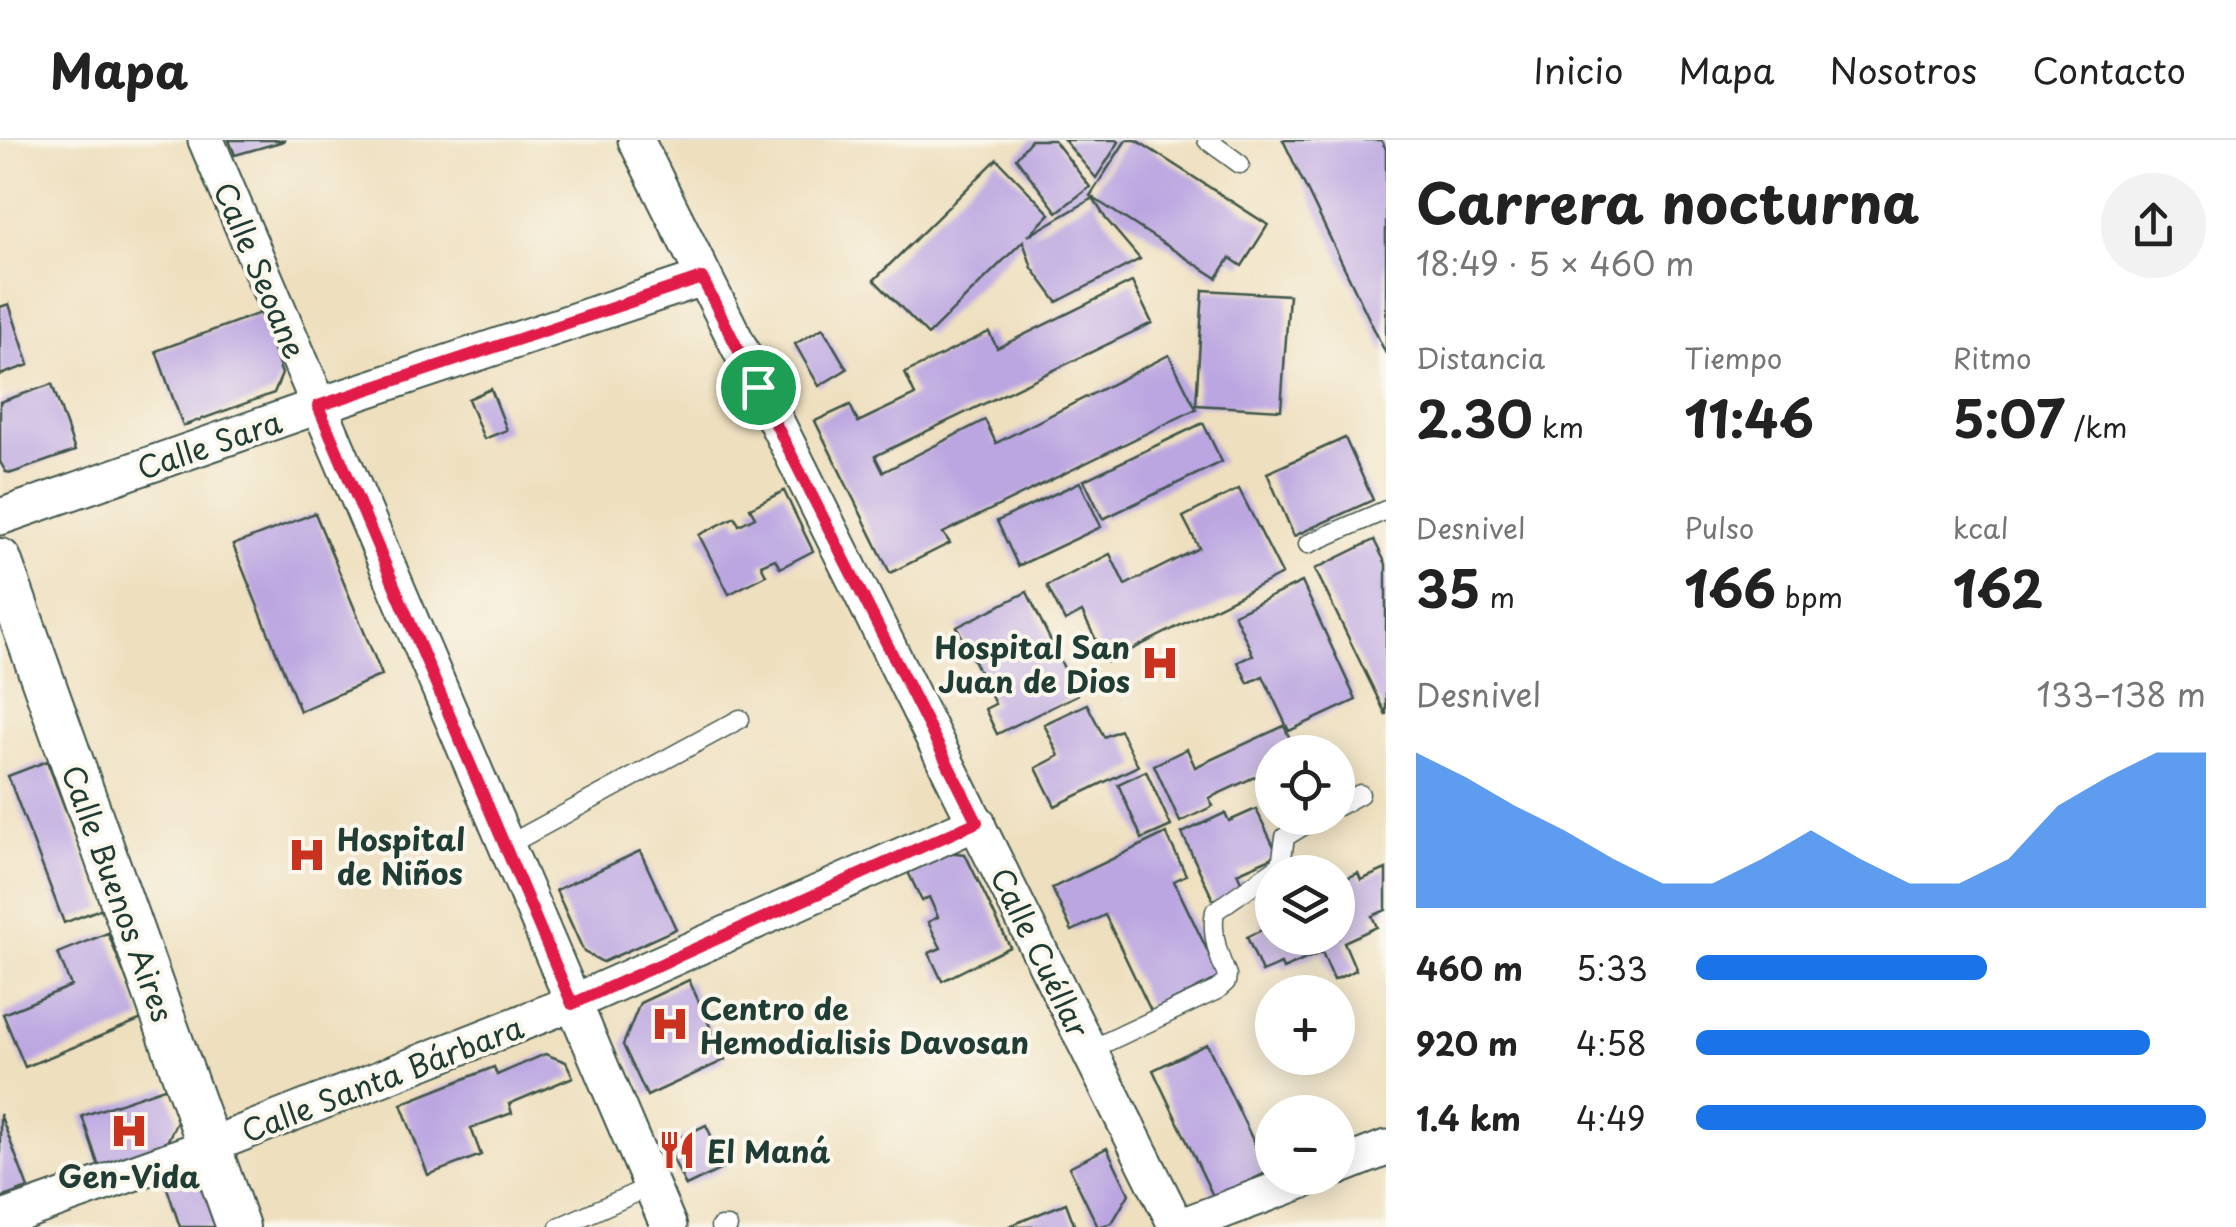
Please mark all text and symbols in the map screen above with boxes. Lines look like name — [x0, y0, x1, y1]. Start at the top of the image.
text: Mapa — [50, 33, 188, 105]
text: Inicio — [1533, 43, 1623, 96]
text: Mapa — [1678, 43, 1775, 96]
text: Nosotros — [1830, 43, 1977, 96]
text: Contacto — [2032, 43, 2186, 96]
text: Carrera nocturna — [1416, 160, 1919, 243]
button: share — [2101, 173, 2206, 278]
street label: Calle Seoane — [204, 175, 318, 365]
text: 18:49 · 5 × 460 m — [1416, 239, 1694, 287]
text: Distancia — [1416, 336, 1545, 379]
text: Tiempo — [1684, 336, 1782, 379]
text: Ritmo — [1953, 336, 2032, 379]
pin — [716, 345, 801, 430]
icon: arrive — [731, 360, 786, 415]
text: 2.30 — [1416, 379, 1533, 455]
text: 11:46 — [1684, 379, 1814, 455]
text: 5:07 — [1953, 379, 2065, 455]
street label: Calle Sara — [131, 398, 287, 490]
text: km — [1533, 405, 1584, 448]
text: /km — [2065, 405, 2127, 448]
text: Desnivel — [1416, 506, 1525, 549]
text: Pulso — [1684, 506, 1754, 549]
text: kcal — [1953, 506, 2009, 549]
text: 35 — [1416, 549, 1480, 625]
text: 166 — [1684, 549, 1776, 625]
text: 162 — [1953, 549, 2043, 625]
text: m — [1480, 575, 1515, 618]
text: bpm — [1776, 575, 1843, 618]
place label: Hospital San Juan de Dios — [935, 624, 1130, 703]
hospital icon: Hospital San Juan de Dios — [1139, 642, 1181, 684]
text: Desnivel — [1416, 670, 1541, 718]
text: 133–138 m — [2037, 670, 2206, 718]
map controls — [1255, 735, 1355, 1195]
button: locate — [1255, 735, 1355, 835]
street label: Calle Buenos Aires — [52, 758, 186, 1028]
place label: Hospital de Niños — [337, 816, 465, 895]
hospital icon: Hospital de Niños — [286, 834, 328, 876]
button: layers — [1255, 855, 1355, 955]
street label: Calle Cuéllar — [980, 859, 1102, 1045]
text: 460 m — [1416, 944, 1523, 992]
text: 5:33 — [1576, 944, 1648, 992]
button: + — [1255, 975, 1355, 1075]
place label: Centro de Hemodialisis Davosan — [700, 985, 1029, 1064]
street label: Calle Santa Bárbara — [234, 1003, 530, 1153]
hospital icon: Centro de Hemodialisis Davosan — [649, 1003, 691, 1045]
text: 920 m — [1416, 1019, 1518, 1067]
text: 4:58 — [1576, 1019, 1647, 1067]
text: 1.4 km — [1416, 1094, 1521, 1142]
text: 4:49 — [1576, 1094, 1646, 1142]
button: − — [1255, 1095, 1355, 1195]
hospital icon: Gen-Vida — [108, 1110, 150, 1152]
place label: El Maná — [707, 1128, 830, 1173]
restaurant icon: El Maná — [656, 1129, 698, 1171]
place label: Gen-Vida — [58, 1153, 200, 1198]

